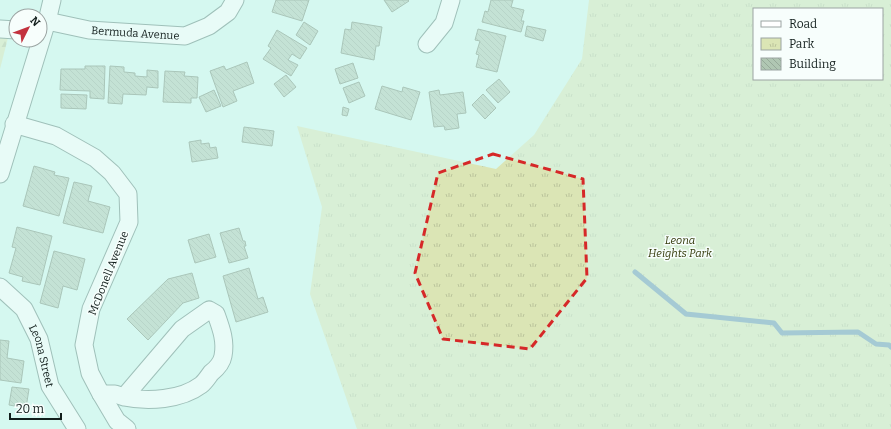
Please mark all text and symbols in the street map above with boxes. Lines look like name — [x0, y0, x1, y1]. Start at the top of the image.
north arrow — [8, 8, 48, 48]
legend — [753, 8, 883, 80]
text: N — [27, 14, 43, 30]
text: Road — [789, 17, 817, 31]
street label: Bermuda Avenue — [91, 24, 180, 43]
text: Park — [789, 37, 815, 51]
text: Building — [789, 57, 836, 71]
street label: McDonell Avenue — [86, 229, 131, 317]
park label: Leona Heights Park — [648, 234, 713, 260]
street label: Leona Street — [26, 323, 56, 389]
scale bar — [10, 395, 61, 421]
text: 20 m — [16, 402, 45, 416]

